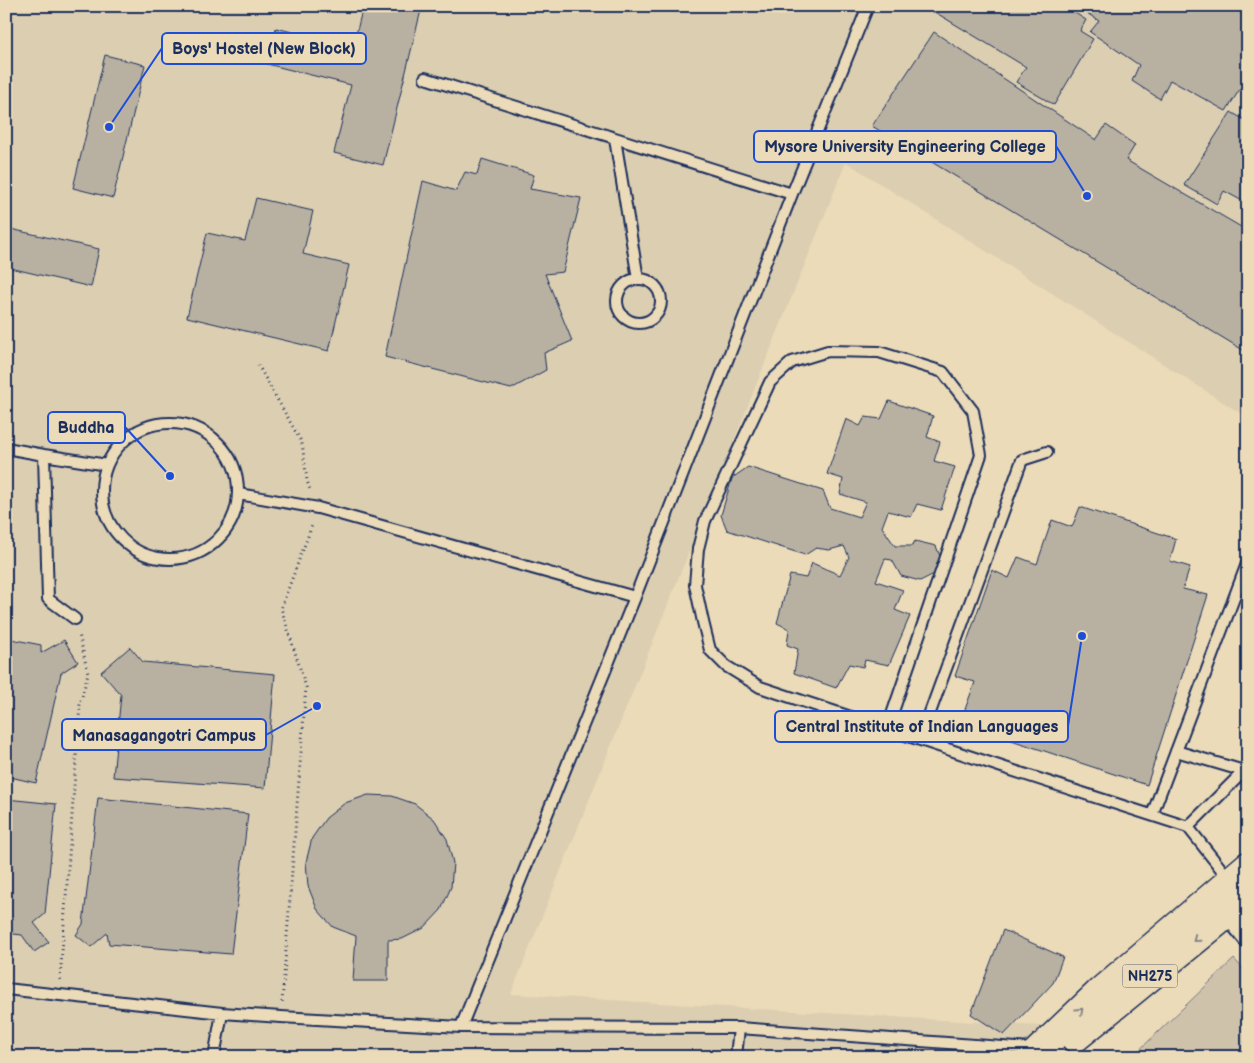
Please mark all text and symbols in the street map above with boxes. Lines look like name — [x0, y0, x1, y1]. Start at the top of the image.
callout: Boys' Hostel (New Block) — [162, 33, 366, 64]
text: Boys' Hostel (New Block) — [172, 40, 356, 59]
callout: Mysore University Engineering College — [754, 131, 1056, 162]
text: Mysore University Engineering College — [764, 138, 1046, 157]
callout: Buddha — [48, 412, 125, 443]
text: Buddha — [58, 419, 114, 438]
callout: Central Institute of Indian Languages — [775, 711, 1068, 742]
text: Central Institute of Indian Languages — [786, 718, 1058, 737]
callout: Manasagangotri Campus — [62, 719, 266, 750]
text: Manasagangotri Campus — [72, 727, 256, 746]
one-way arrow — [1193, 933, 1202, 941]
road number: NH275 — [1122, 964, 1178, 988]
one-way arrow — [1074, 1008, 1083, 1017]

